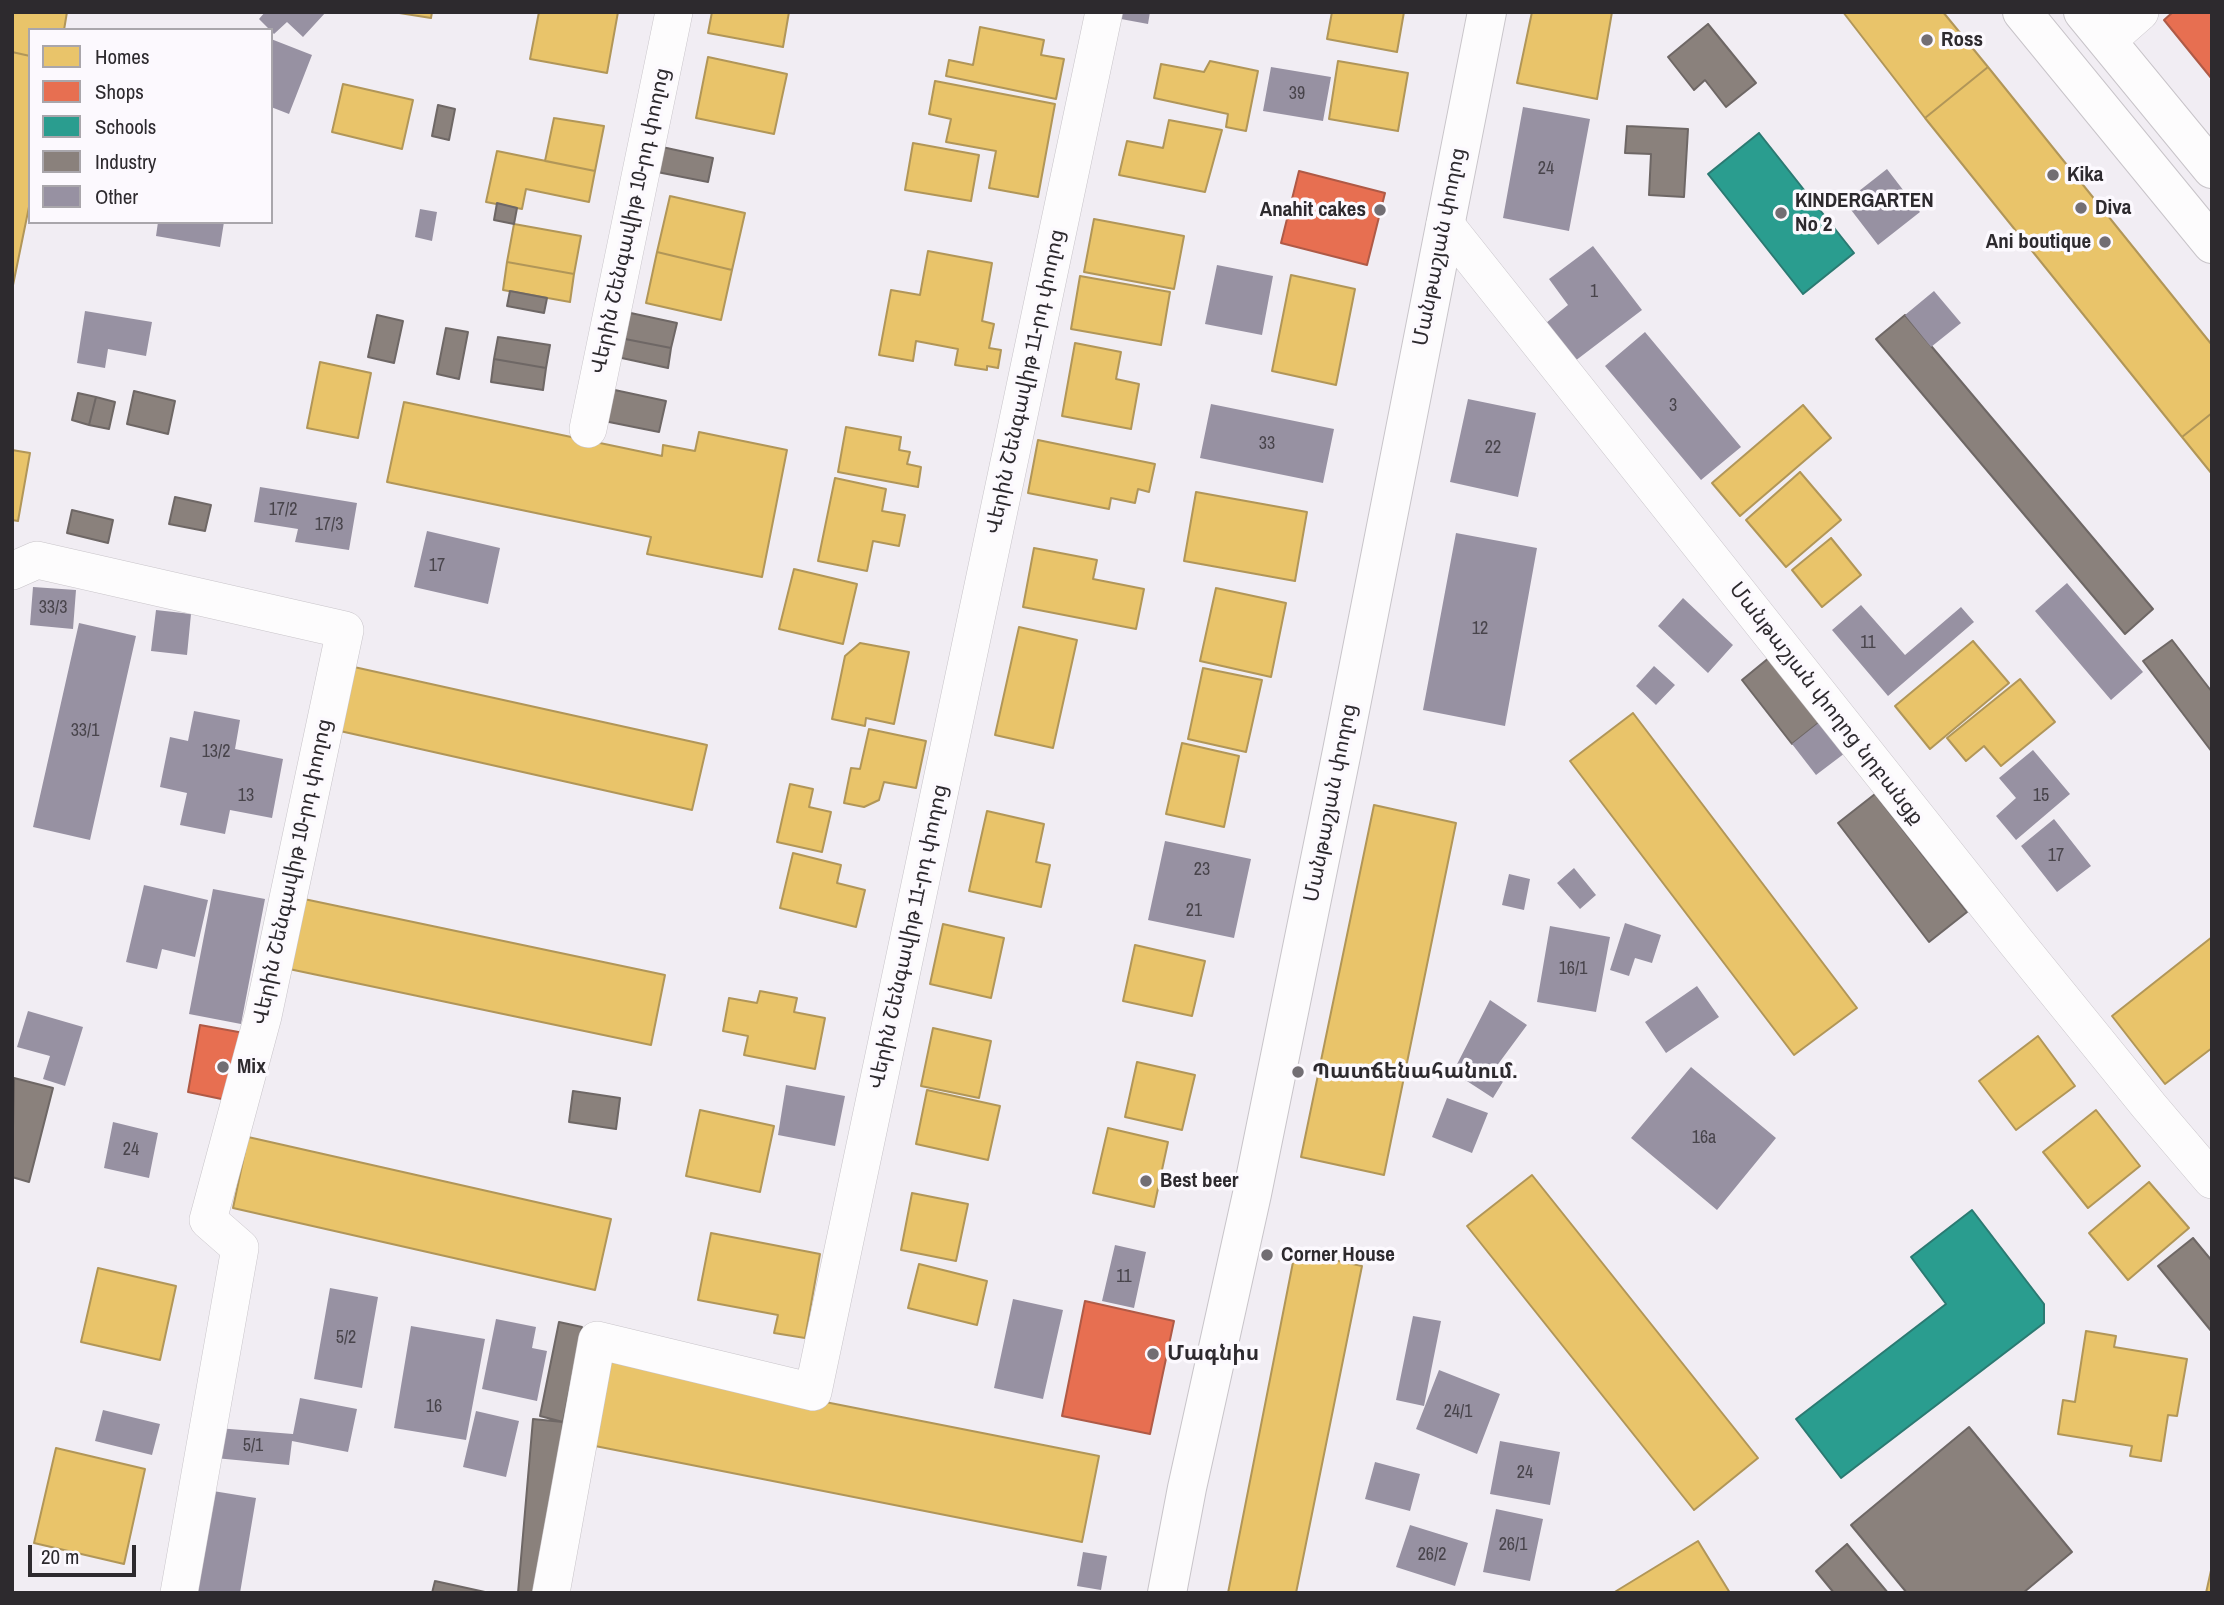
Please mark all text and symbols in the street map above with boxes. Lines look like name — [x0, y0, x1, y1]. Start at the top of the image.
place label: Ross — [1941, 27, 1983, 53]
legend — [28, 28, 273, 224]
marker: Ross — [1919, 32, 1935, 48]
text: Homes — [95, 42, 150, 71]
street label: Վերին Շենգավիթ 10-րդ փողոց — [586, 66, 676, 376]
text: Shops — [95, 77, 144, 106]
house number: 39 — [1289, 83, 1305, 105]
text: Schools — [95, 112, 156, 141]
street label: Մանթաշյան փողոց — [1408, 146, 1472, 348]
text: Industry — [95, 147, 156, 176]
house number: 24 — [1538, 158, 1554, 180]
place label: Kika — [2067, 162, 2103, 188]
marker: Kika — [2045, 167, 2061, 183]
text: Other — [95, 182, 138, 211]
place label: KINDERGARTEN No 2 — [1795, 188, 1934, 238]
place label: Diva — [2095, 195, 2131, 221]
place label: Anahit cakes — [1260, 197, 1366, 223]
marker: Diva — [2073, 200, 2089, 216]
marker: Anahit cakes — [1372, 202, 1388, 218]
marker: KINDERGARTEN No 2 — [1773, 205, 1789, 221]
street label: Վերին Շենգավիթ 11-րդ փողոց — [981, 227, 1071, 537]
place label: Ani boutique — [1986, 229, 2091, 255]
marker: Ani boutique — [2097, 234, 2113, 250]
house number: 1 — [1590, 281, 1598, 303]
house number: 3 — [1669, 395, 1677, 417]
house number: 33 — [1259, 433, 1275, 455]
house number: 22 — [1485, 437, 1501, 459]
house number: 17/2 — [269, 499, 297, 521]
house number: 17/3 — [315, 514, 343, 536]
house number: 17 — [429, 555, 445, 577]
street label: Մանթաշյան փողոց նրբանցք — [1723, 578, 1929, 830]
house number: 33/3 — [39, 597, 67, 619]
house number: 12 — [1472, 618, 1488, 640]
house number: 11 — [1860, 632, 1876, 654]
street label: Մանթաշյան փողոց — [1299, 702, 1363, 904]
street label: Վերին Շենգավիթ 10-րդ փողոց — [248, 717, 338, 1027]
house number: 33/1 — [71, 720, 99, 742]
house number: 13/2 — [202, 741, 230, 763]
street label: Վերին Շենգավիթ 11-րդ փողոց — [864, 782, 954, 1092]
house number: 13 — [238, 785, 254, 807]
house number: 15 — [2033, 785, 2049, 807]
house number: 17 — [2048, 845, 2064, 867]
house number: 23 — [1194, 859, 1210, 881]
house number: 21 — [1186, 900, 1202, 922]
house number: 16/1 — [1559, 958, 1587, 980]
place label: Mix — [237, 1054, 266, 1080]
marker: Mix — [215, 1059, 231, 1075]
place label: Պատճենահանում. — [1312, 1059, 1517, 1085]
marker: Պատճենահանում. — [1290, 1064, 1306, 1080]
house number: 16a — [1692, 1127, 1716, 1149]
house number: 24 — [123, 1139, 139, 1161]
place label: Best beer — [1160, 1168, 1238, 1194]
marker: Best beer — [1138, 1173, 1154, 1189]
place label: Corner House — [1281, 1242, 1395, 1268]
marker: Corner House — [1259, 1247, 1275, 1263]
house number: 11 — [1116, 1266, 1132, 1288]
house number: 5/2 — [336, 1327, 356, 1349]
place label: Մագնիս — [1167, 1341, 1259, 1367]
marker: Մագնիս — [1145, 1346, 1161, 1362]
house number: 16 — [426, 1396, 442, 1418]
house number: 24/1 — [1444, 1401, 1472, 1423]
house number: 5/1 — [243, 1435, 263, 1457]
house number: 24 — [1517, 1462, 1533, 1484]
scale bar — [32, 1532, 140, 1576]
house number: 26/1 — [1499, 1534, 1527, 1556]
text: 20 m — [41, 1542, 79, 1571]
house number: 26/2 — [1418, 1544, 1446, 1566]

